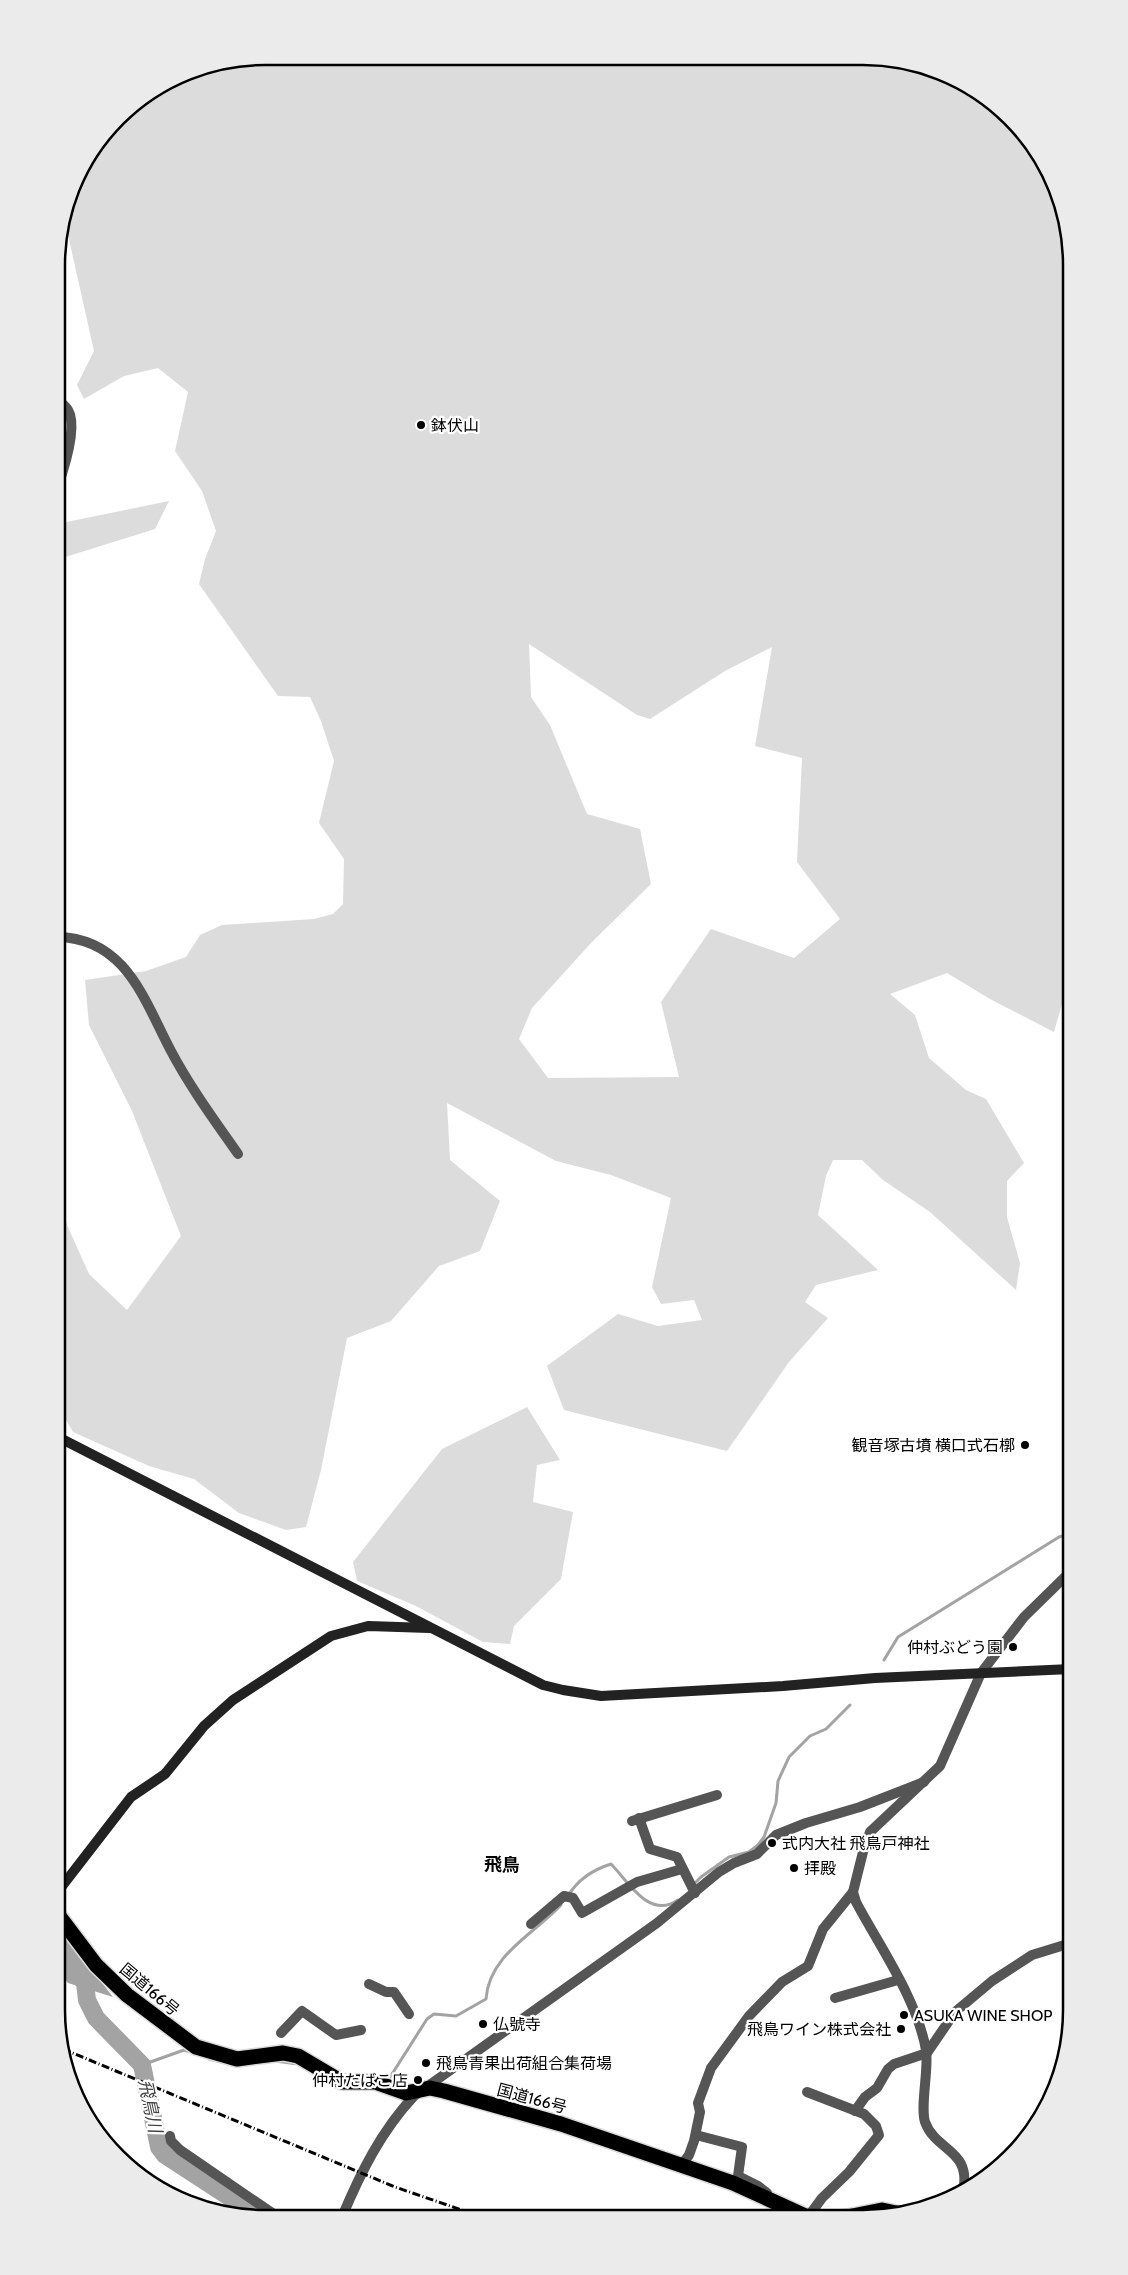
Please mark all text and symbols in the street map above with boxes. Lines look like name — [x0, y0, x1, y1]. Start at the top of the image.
place label: 鉢伏山 — [431, 416, 479, 435]
marker: 鉢伏山 — [415, 419, 427, 431]
place label: 観音塚古墳 横口式石槨 — [851, 1436, 1015, 1455]
marker: 観音塚古墳 横口式石槨 — [1019, 1439, 1031, 1451]
place label: 仲村ぶどう園 — [907, 1638, 1003, 1657]
marker: 仲村ぶどう園 — [1007, 1641, 1019, 1653]
place label: 式内大社 飛鳥戸神社 — [782, 1834, 930, 1853]
marker: 式内大社 飛鳥戸神社 — [766, 1837, 778, 1849]
district label: 飛鳥 — [484, 1854, 520, 1876]
place label: 拝殿 — [804, 1859, 836, 1878]
marker: 拝殿 — [788, 1862, 800, 1874]
street label: 国道166号 — [116, 1959, 183, 2020]
place label: ASUKA WINE SHOP — [914, 2006, 1052, 2025]
marker: ASUKA WINE SHOP — [898, 2009, 910, 2021]
place label: 仏號寺 — [493, 2015, 541, 2034]
marker: 仏號寺 — [477, 2018, 489, 2030]
place label: 飛鳥ワイン株式会社 — [747, 2020, 891, 2039]
marker: 飛鳥ワイン株式会社 — [895, 2023, 907, 2035]
place label: 飛鳥青果出荷組合集荷場 — [436, 2054, 612, 2073]
marker: 飛鳥青果出荷組合集荷場 — [420, 2057, 432, 2069]
place label: 仲村たばこ店 — [312, 2071, 408, 2090]
marker: 仲村たばこ店 — [412, 2074, 424, 2086]
water label: 飛鳥川 — [134, 2077, 167, 2137]
street label: 国道166号 — [495, 2080, 569, 2117]

